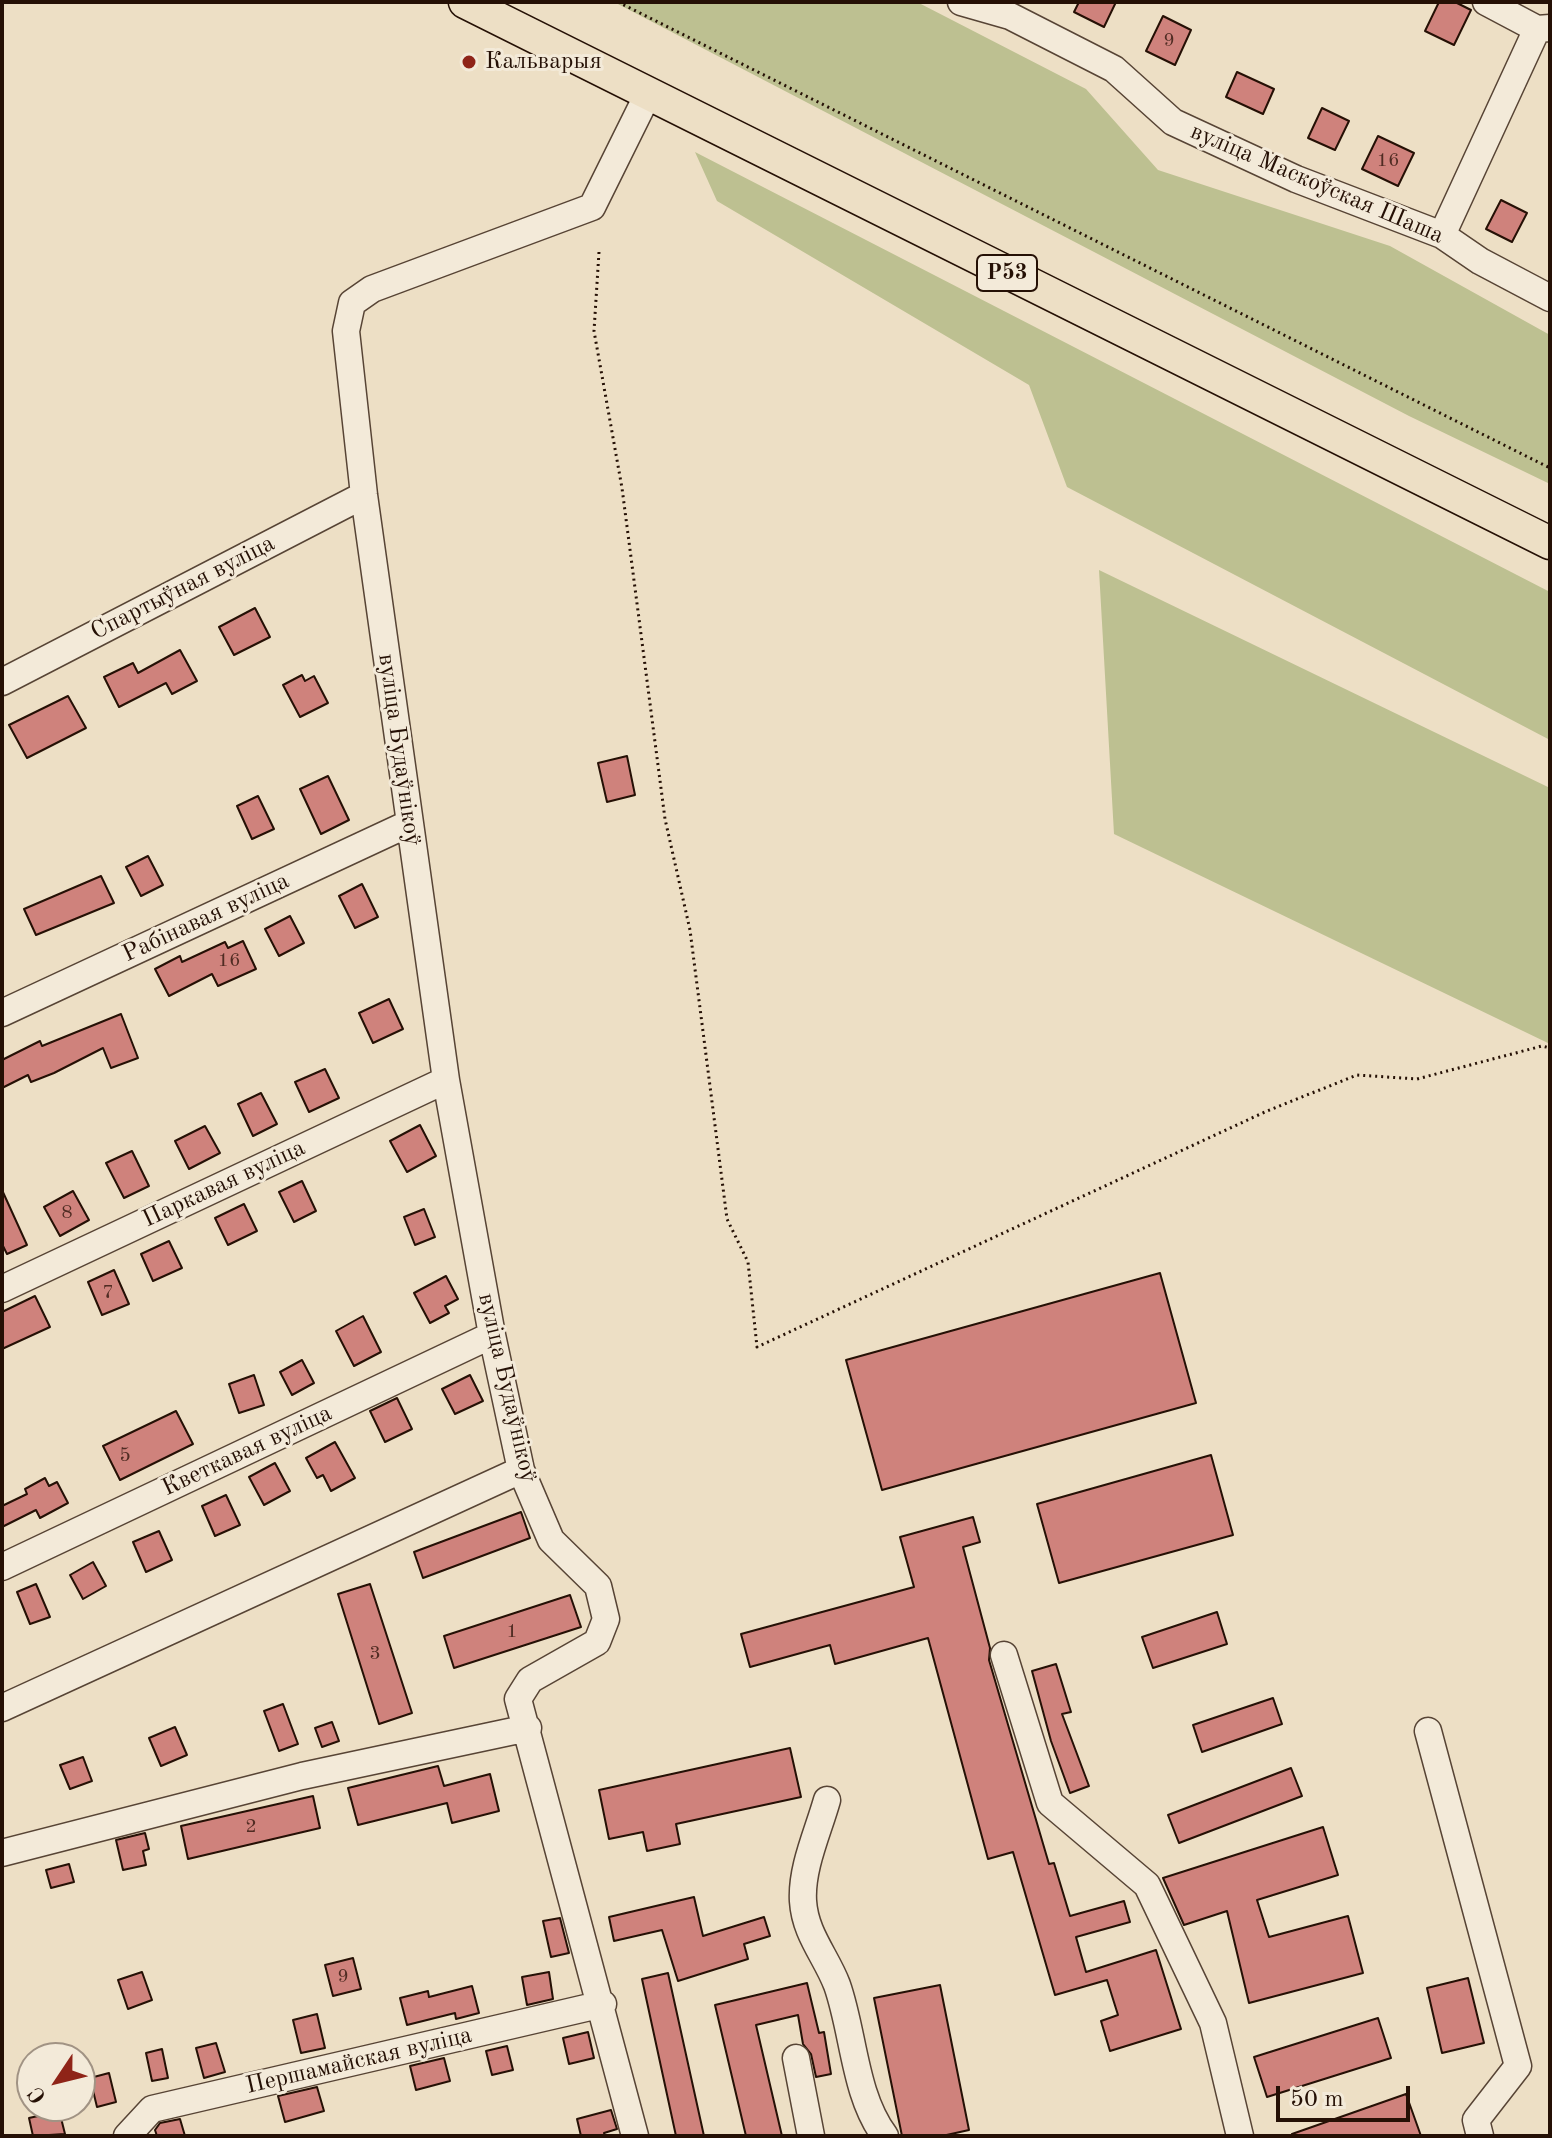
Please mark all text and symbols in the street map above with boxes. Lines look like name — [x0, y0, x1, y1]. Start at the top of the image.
house number: 9 — [1163, 29, 1175, 53]
place label: Кальварыя — [485, 48, 602, 76]
marker: Кальварыя — [460, 53, 478, 71]
street label: вуліца Маскоўская Шаша — [1186, 117, 1448, 251]
house number: 16 — [1376, 149, 1400, 173]
road number: Р53 — [977, 255, 1037, 291]
street label: Спартыўная вуліца — [86, 529, 280, 647]
street label: вуліца Будаўнікоў — [371, 652, 427, 848]
street label: Рабінавая вуліца — [118, 867, 294, 969]
house number: 16 — [217, 949, 241, 973]
street label: Паркавая вуліца — [138, 1134, 310, 1234]
house number: 8 — [61, 1201, 73, 1225]
house number: 7 — [102, 1281, 114, 1305]
street label: вуліца Будаўнікоў — [471, 1290, 543, 1486]
street label: Кветкавая вуліца — [157, 1399, 337, 1503]
house number: 5 — [119, 1444, 131, 1468]
house number: 1 — [506, 1620, 518, 1644]
house number: 3 — [369, 1642, 381, 1666]
house number: 2 — [245, 1815, 257, 1839]
house number: 9 — [337, 1965, 349, 1989]
street label: Першамайская вуліца — [243, 2021, 475, 2101]
north arrow — [16, 2042, 96, 2122]
scale bar — [1280, 2070, 1414, 2120]
text: С — [25, 2082, 51, 2107]
text: 50 m — [1290, 2088, 1344, 2112]

